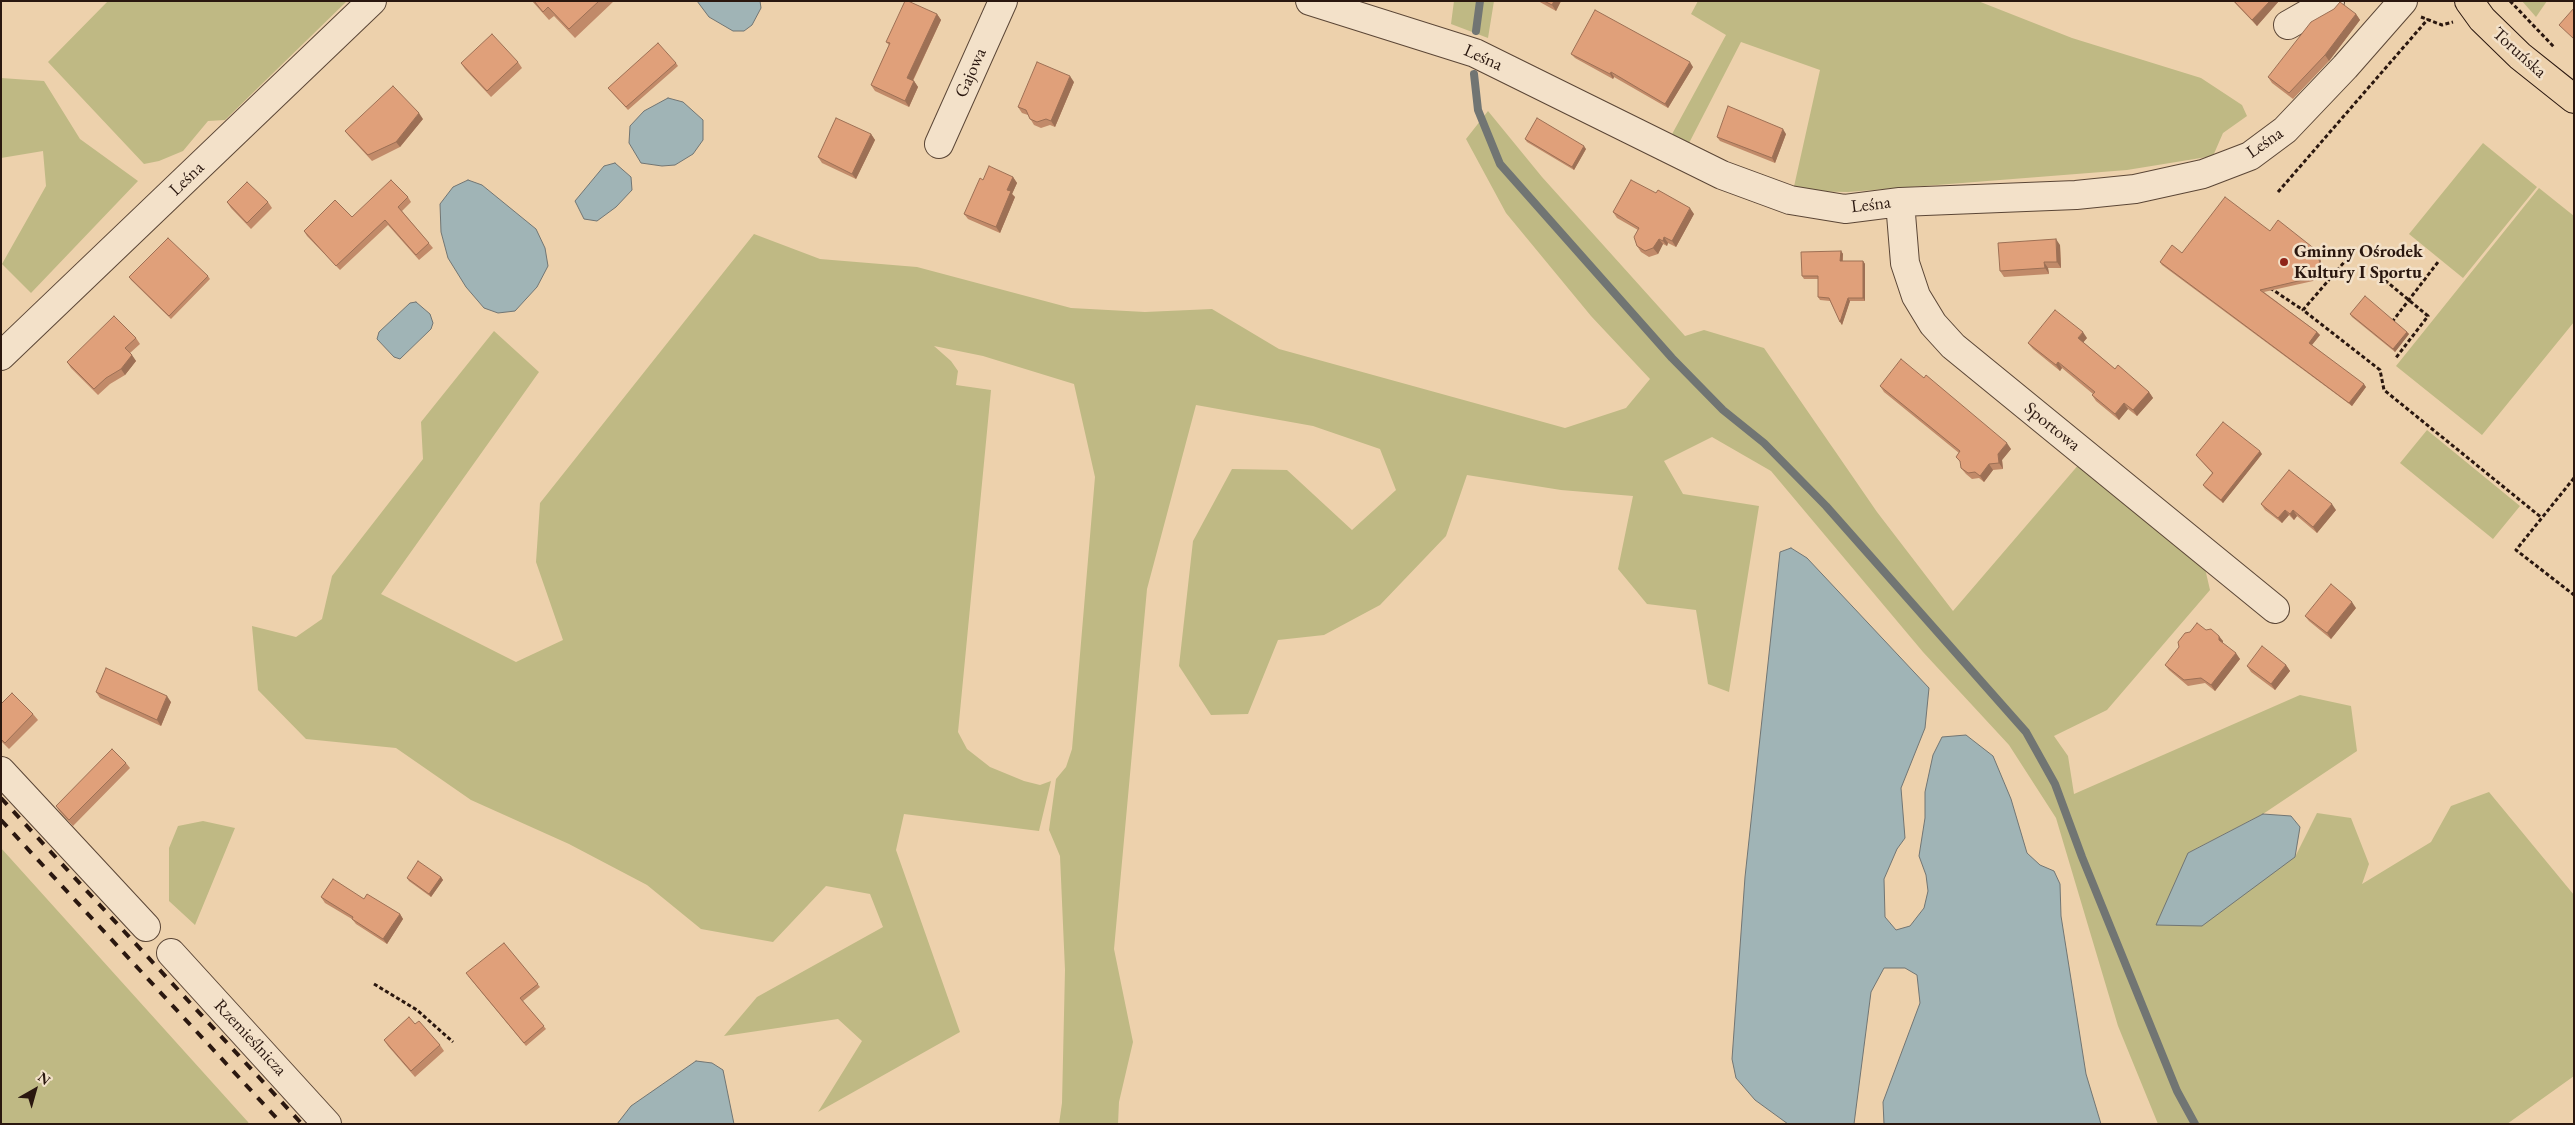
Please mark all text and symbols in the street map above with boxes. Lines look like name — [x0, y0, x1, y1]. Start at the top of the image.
street label: Toruńska — [2487, 23, 2551, 83]
street label: Leśna — [1460, 40, 1506, 76]
street label: Gajowa — [951, 45, 991, 101]
street label: Leśna — [2242, 123, 2288, 163]
street label: Leśna — [165, 157, 209, 201]
street label: Leśna — [1850, 192, 1892, 218]
place label: Gminny Ośrodek Kultury I Sportu — [2294, 241, 2423, 284]
marker: Gminny Ośrodek Kultury I Sportu — [2278, 256, 2290, 268]
street label: Sportowa — [2019, 398, 2085, 456]
street label: Rzemieślnicza — [209, 995, 291, 1081]
north arrow — [10, 1065, 60, 1115]
text: N — [34, 1068, 54, 1089]

